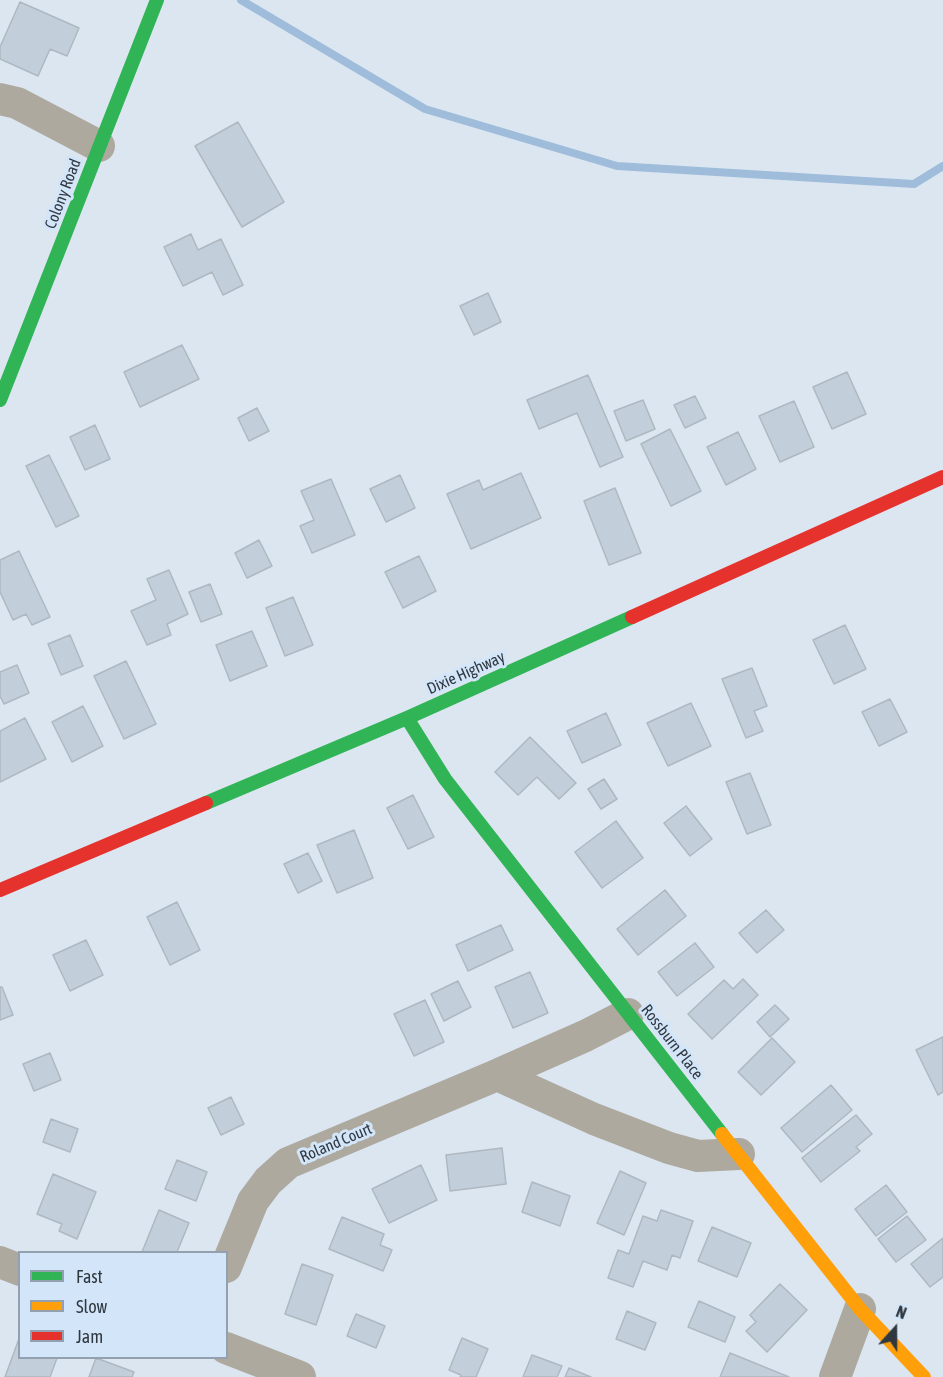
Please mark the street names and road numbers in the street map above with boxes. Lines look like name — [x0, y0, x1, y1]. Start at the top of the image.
street label: Colony Road — [41, 156, 85, 232]
street label: Dixie Highway — [424, 647, 508, 699]
street label: Rossburn Place — [637, 1001, 707, 1083]
street label: Roland Court — [297, 1119, 375, 1167]

